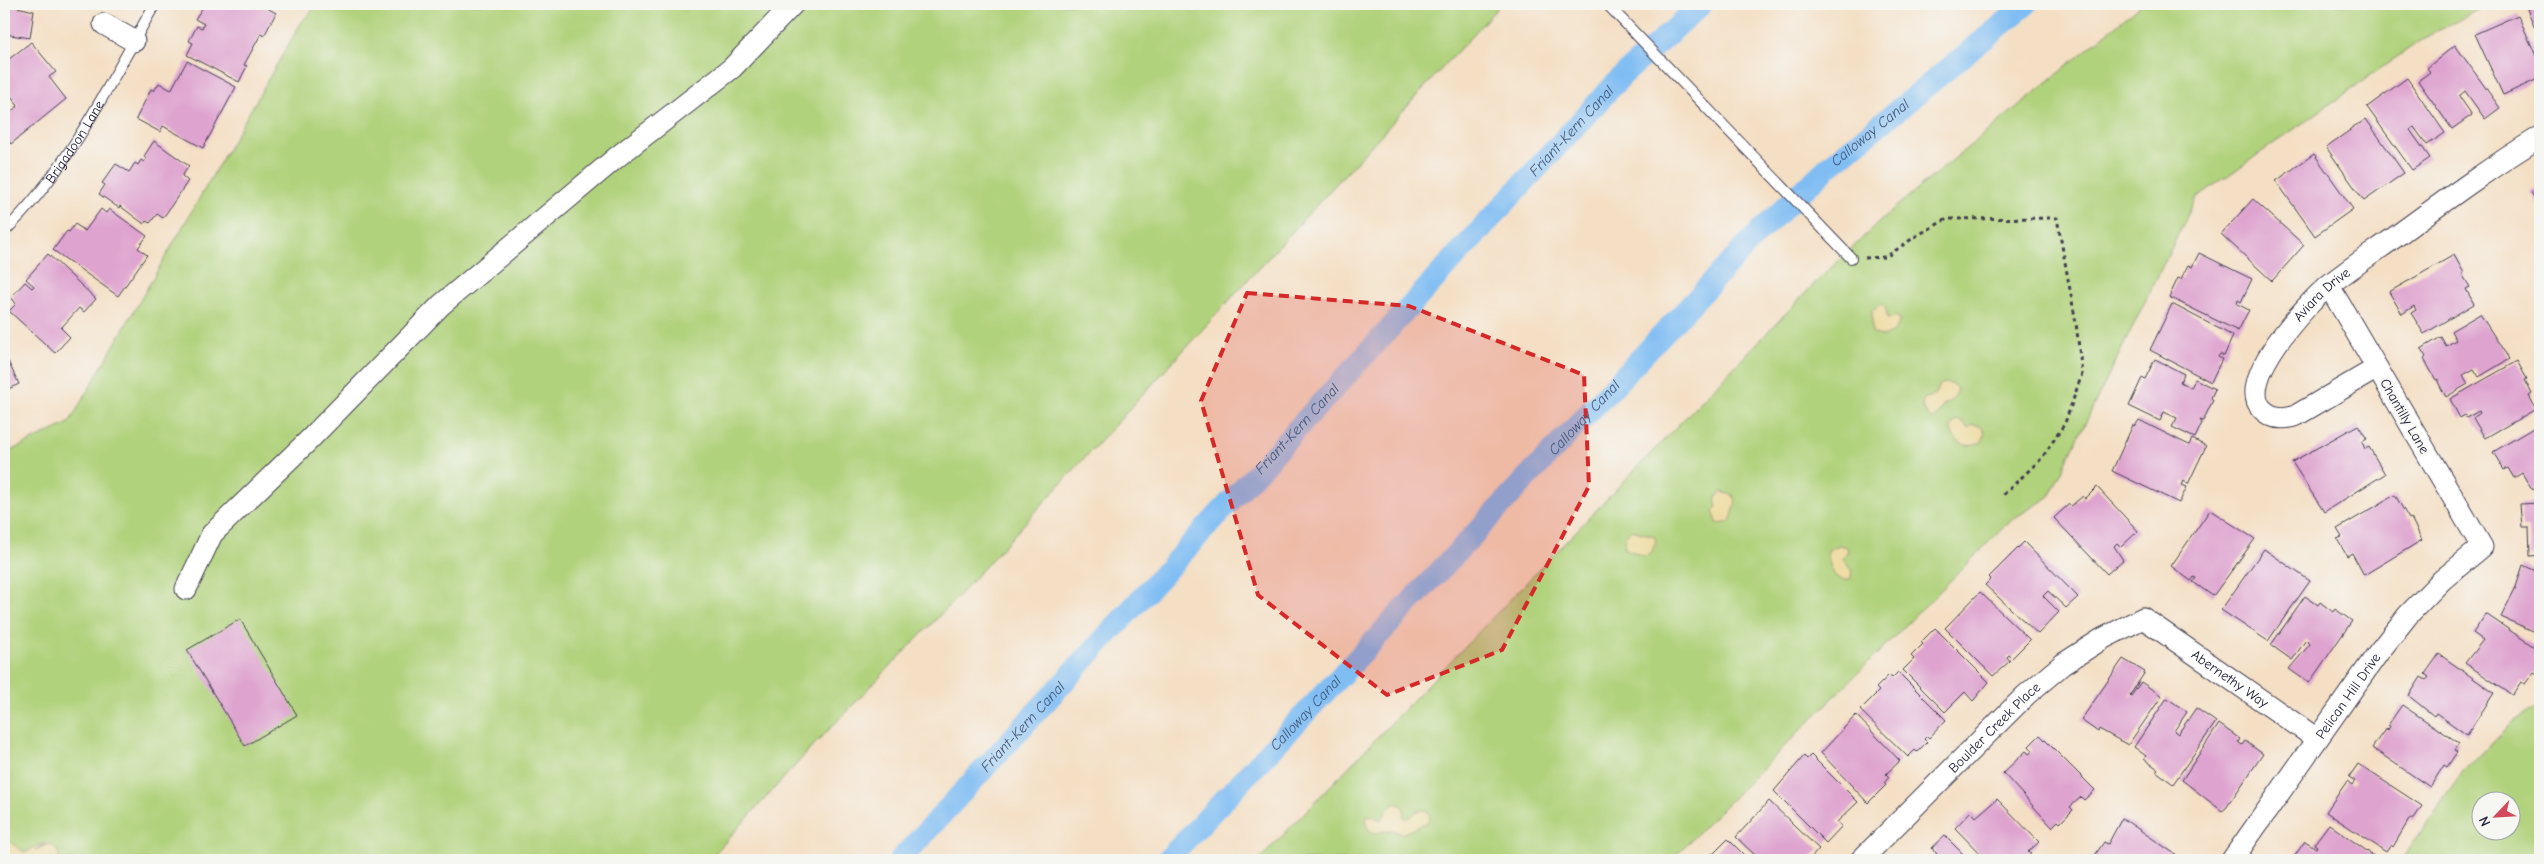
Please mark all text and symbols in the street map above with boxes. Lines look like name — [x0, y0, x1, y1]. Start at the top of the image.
water label: Friant-Kern Canal — [1525, 82, 1618, 180]
water label: Calloway Canal — [1827, 95, 1913, 170]
street label: Brigadoon Lane — [42, 97, 108, 187]
street label: Aviara Drive — [2290, 264, 2353, 325]
water label: Calloway Canal — [1545, 376, 1624, 459]
street label: Chantilly Lane — [2376, 376, 2433, 457]
water label: Friant-Kern Canal — [1251, 380, 1343, 478]
street label: Abernethy Way — [2188, 646, 2272, 712]
street label: Pelican Hill Drive — [2312, 650, 2384, 742]
water label: Calloway Canal — [1266, 671, 1346, 754]
water label: Friant-Kern Canal — [977, 677, 1069, 776]
street label: Boulder Creek Place — [1945, 679, 2044, 777]
north arrow — [2472, 792, 2522, 842]
text: N — [2475, 814, 2494, 829]

